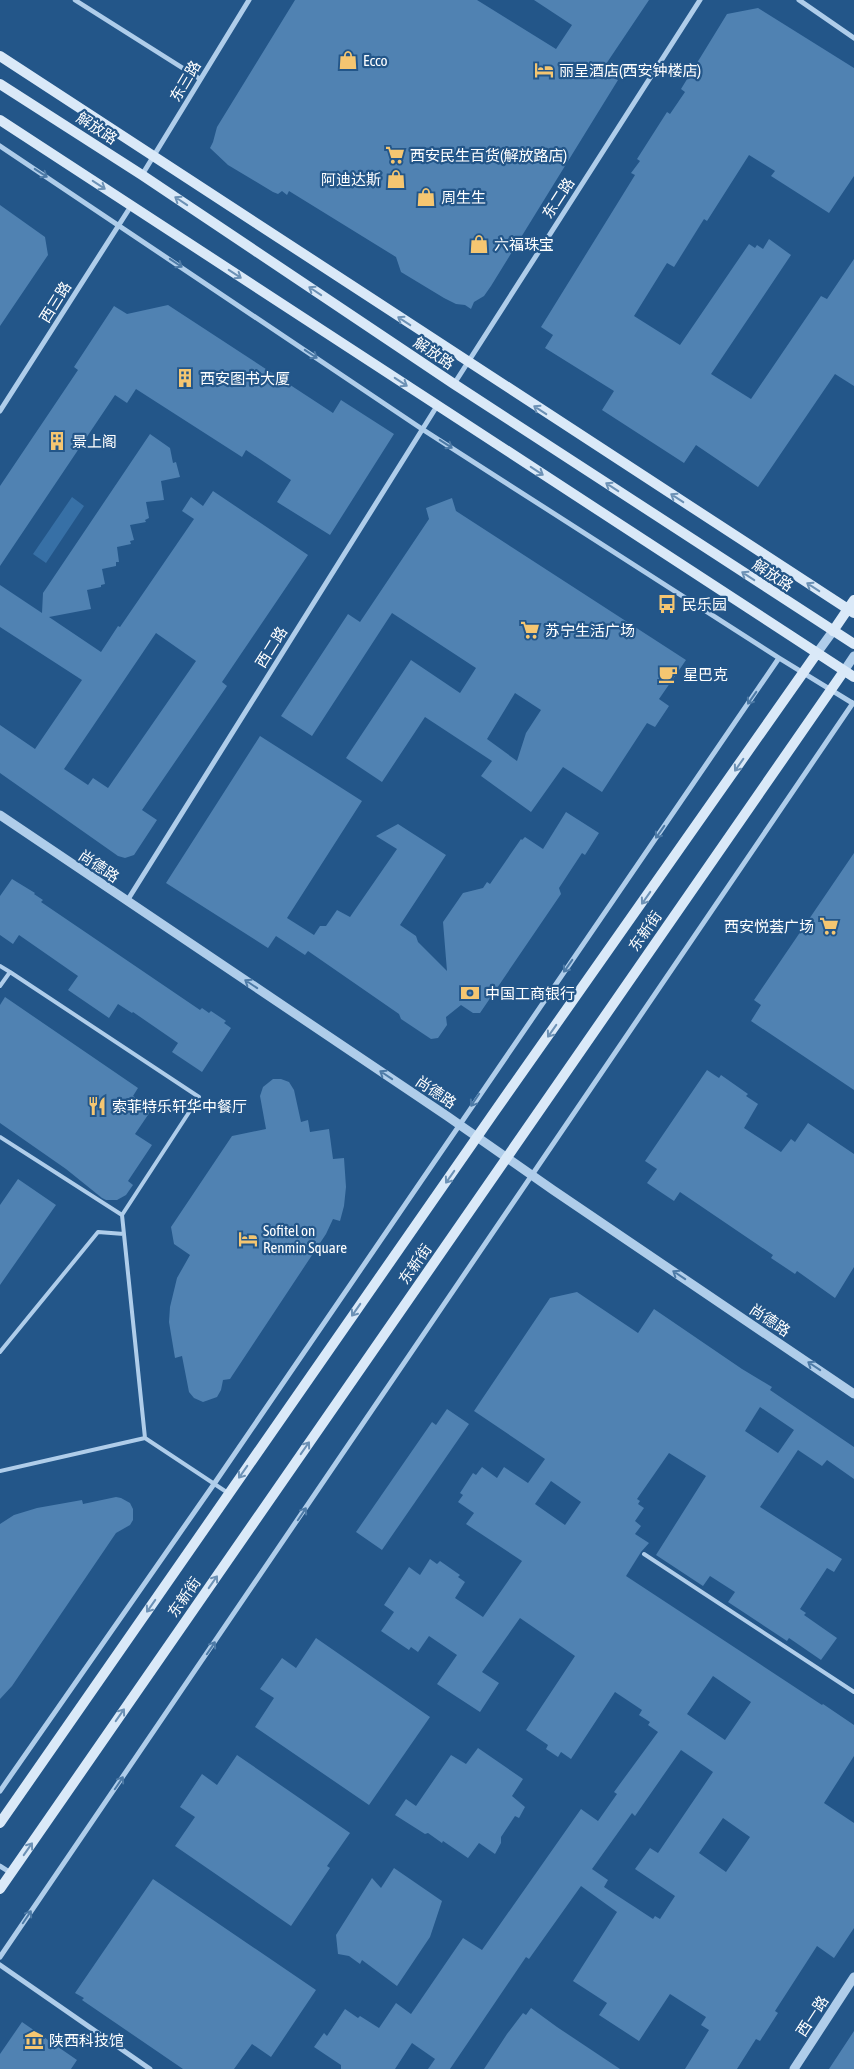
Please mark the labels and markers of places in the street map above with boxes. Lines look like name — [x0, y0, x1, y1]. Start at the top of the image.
shop icon: Ecco — [337, 49, 359, 71]
place label: Ecco — [363, 52, 388, 69]
hotel icon: 丽呈酒店(西安钟楼店) — [533, 59, 555, 81]
place label: 丽呈酒店(西安钟楼店) — [559, 62, 701, 79]
supermarket icon: 西安民生百货(解放路店) — [384, 144, 406, 166]
place label: 西安民生百货(解放路店) — [410, 147, 567, 164]
shop icon: 阿迪达斯 — [385, 168, 407, 190]
place label: 阿迪达斯 — [321, 171, 381, 188]
shop icon: 周生生 — [415, 186, 437, 208]
place label: 周生生 — [441, 189, 486, 206]
shop icon: 六福珠宝 — [468, 233, 490, 255]
place label: 六福珠宝 — [494, 236, 554, 253]
building icon: 西安图书大厦 — [174, 367, 196, 389]
place label: 西安图书大厦 — [200, 370, 290, 387]
building icon: 景上阁 — [46, 430, 68, 452]
place label: 景上阁 — [72, 433, 117, 450]
bus stop icon: 民乐园 — [656, 593, 678, 615]
place label: 民乐园 — [682, 596, 727, 613]
supermarket icon: 苏宁生活广场 — [519, 619, 541, 641]
place label: 苏宁生活广场 — [545, 622, 635, 639]
cafe icon: 星巴克 — [657, 663, 679, 685]
place label: 星巴克 — [683, 666, 728, 683]
supermarket icon: 西安悦荟广场 — [818, 915, 840, 937]
place label: 西安悦荟广场 — [724, 918, 814, 935]
bank icon: 中国工商银行 — [459, 982, 481, 1004]
place label: 中国工商银行 — [485, 985, 575, 1002]
restaurant icon: 索菲特乐轩华中餐厅 — [86, 1095, 108, 1117]
place label: 索菲特乐轩华中餐厅 — [112, 1098, 247, 1115]
place label: Sofitel on Renmin Square — [263, 1222, 347, 1256]
hotel icon: Sofitel on Renmin Square — [237, 1228, 259, 1250]
museum icon: 陕西科技馆 — [23, 2029, 45, 2051]
place label: 陕西科技馆 — [49, 2032, 124, 2049]

